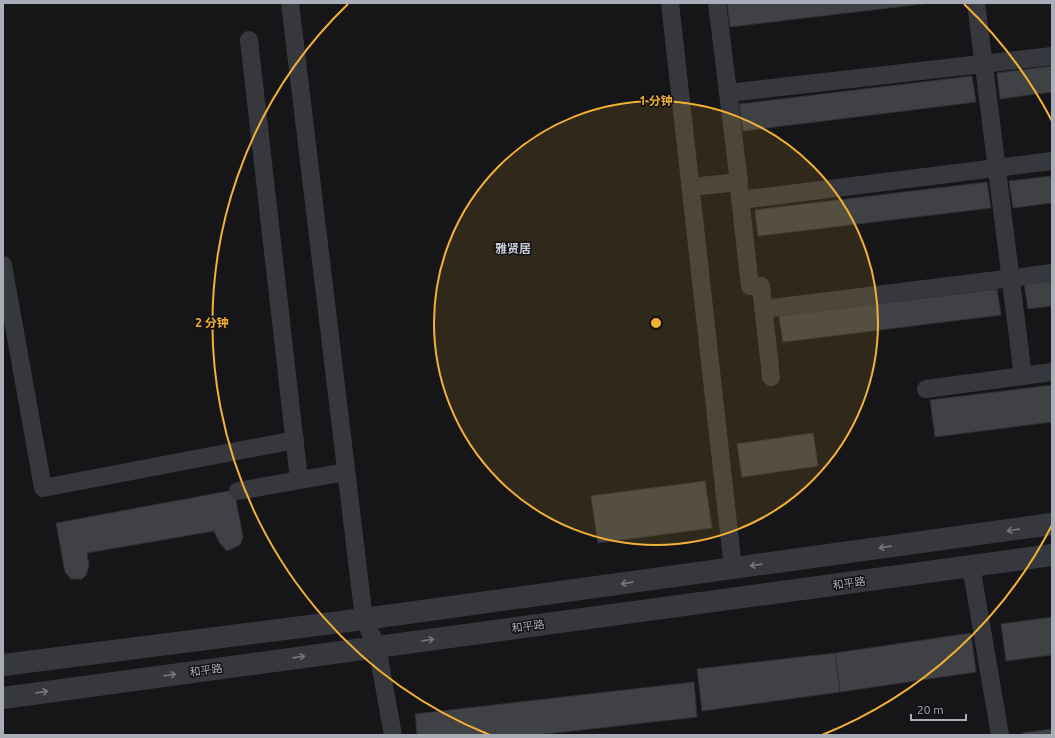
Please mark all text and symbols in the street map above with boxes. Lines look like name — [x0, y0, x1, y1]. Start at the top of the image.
text: 1 分钟 — [639, 94, 673, 107]
district label: 雅贤居 — [495, 242, 531, 255]
text: 2 分钟 — [195, 316, 229, 329]
centre of rings — [649, 316, 663, 330]
one-way arrow — [1007, 526, 1020, 534]
one-way arrow — [878, 543, 891, 551]
one-way arrow — [750, 561, 763, 569]
street label: 和平路 — [832, 575, 866, 591]
one-way arrow — [621, 579, 634, 587]
street label: 和平路 — [511, 618, 545, 634]
one-way arrow — [421, 636, 434, 644]
one-way arrow — [292, 653, 305, 661]
street label: 和平路 — [189, 662, 223, 678]
one-way arrow — [164, 671, 177, 679]
one-way arrow — [35, 688, 48, 696]
scale bar — [911, 696, 966, 722]
text: 20 m — [917, 703, 944, 716]

